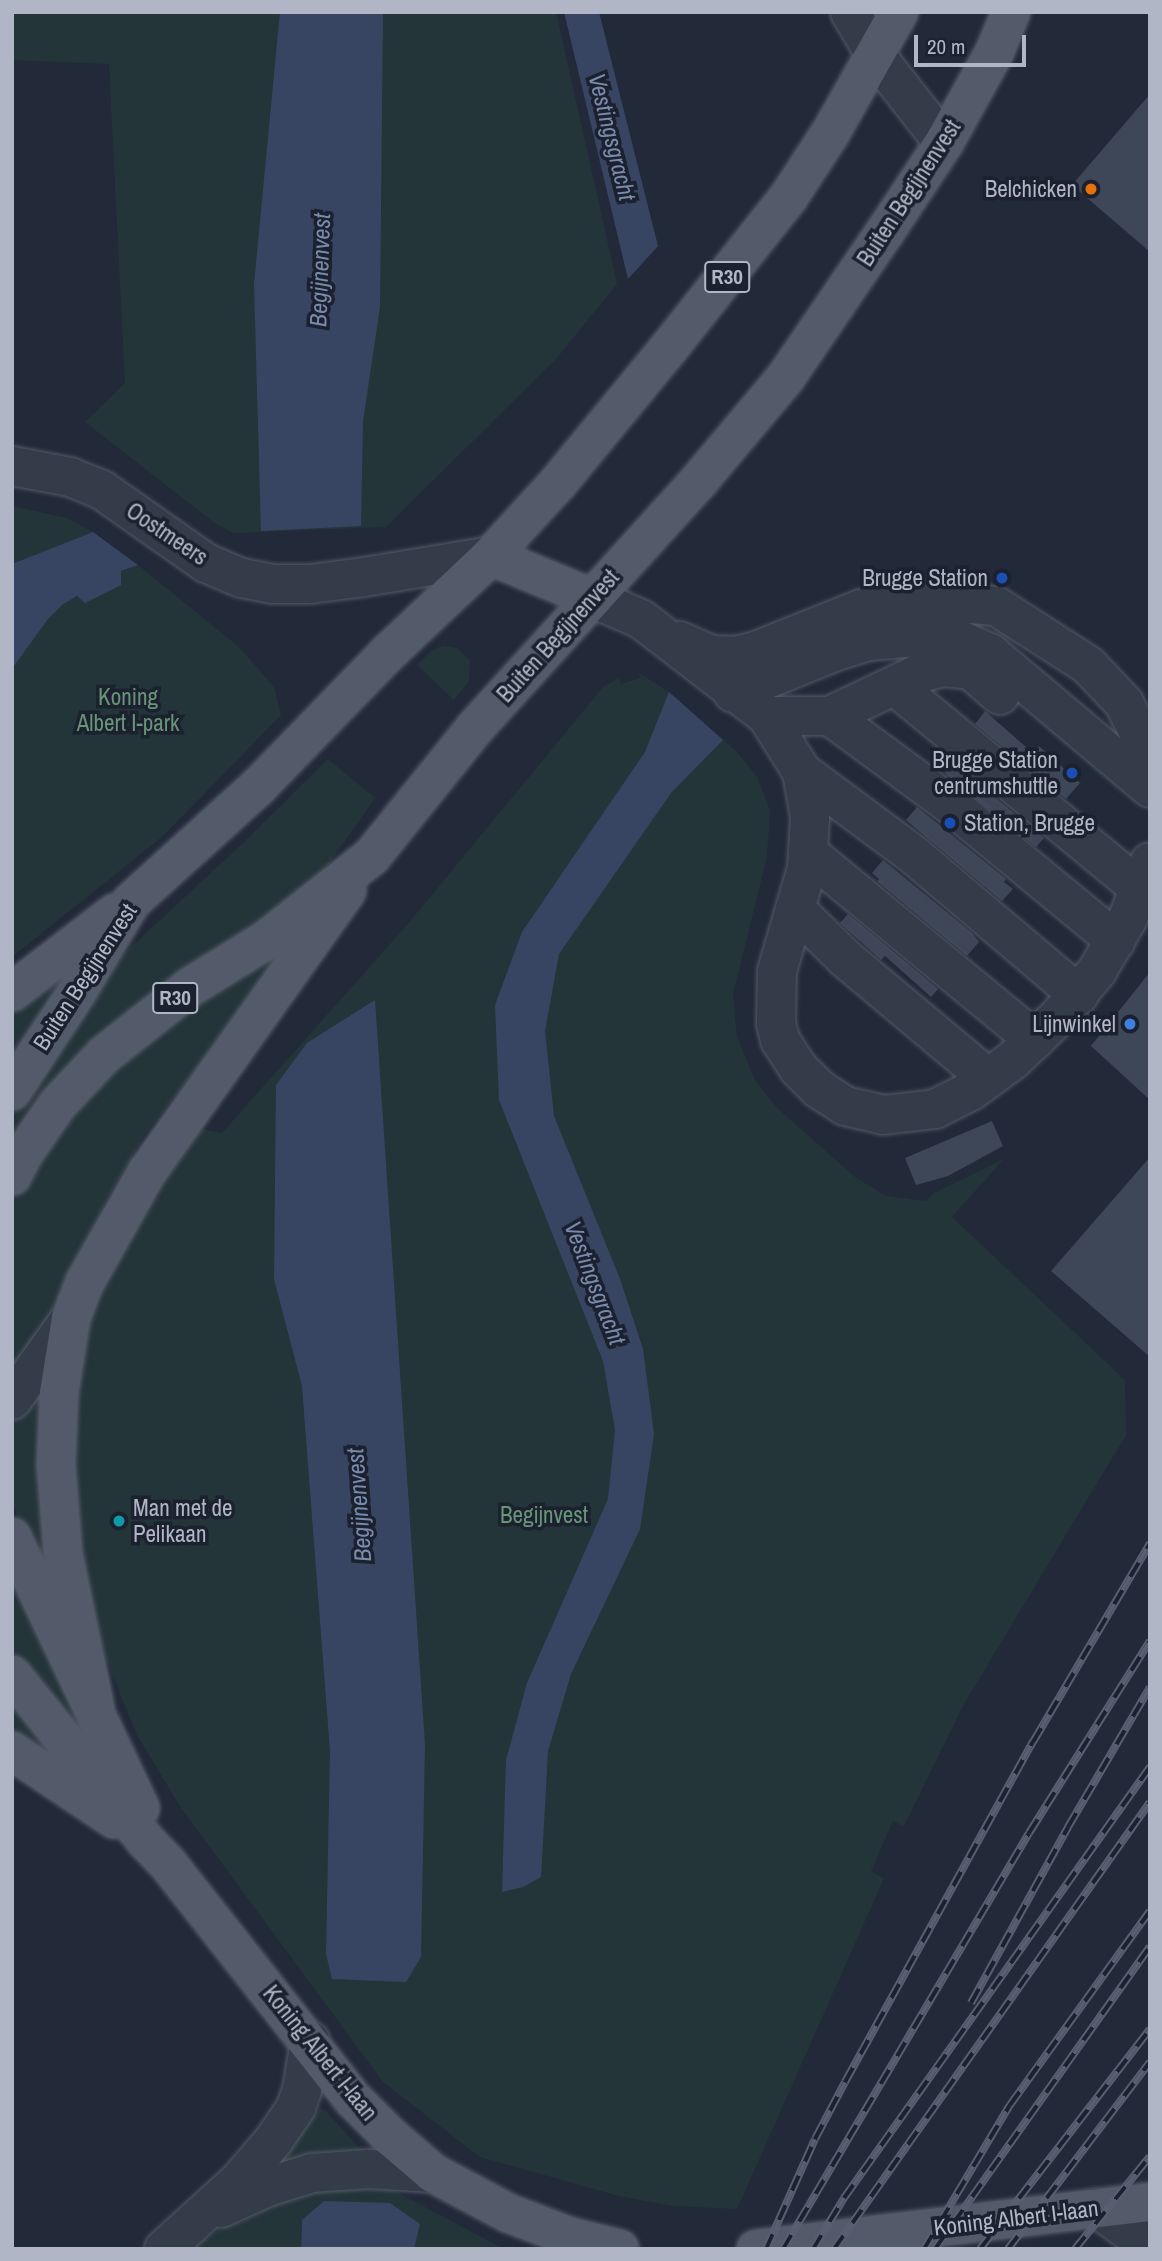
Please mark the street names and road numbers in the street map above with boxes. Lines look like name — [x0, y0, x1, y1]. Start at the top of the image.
street label: Buiten Begijnenvest — [851, 115, 967, 271]
road number: R30 — [702, 260, 752, 294]
street label: Oostmeers — [121, 497, 213, 571]
street label: Buiten Begijnenvest — [491, 564, 625, 708]
street label: Buiten Begijnenvest — [27, 899, 143, 1055]
road number: R30 — [150, 981, 200, 1016]
street label: Koning Albert I-laan — [257, 1980, 383, 2126]
street label: Koning Albert I-laan — [932, 2194, 1100, 2242]

